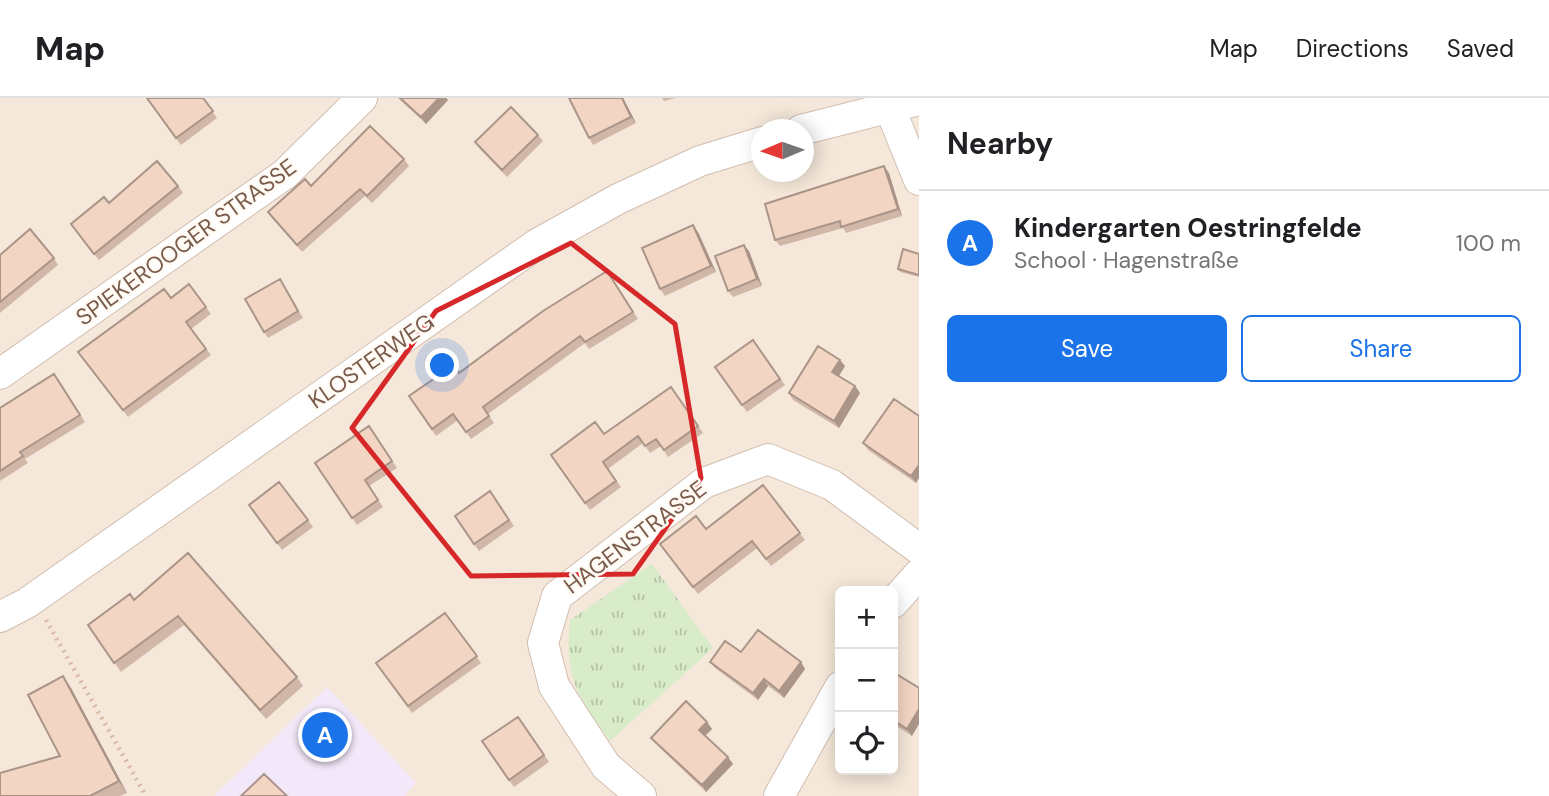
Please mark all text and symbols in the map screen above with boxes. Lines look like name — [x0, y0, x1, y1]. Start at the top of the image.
text: Map — [35, 27, 105, 70]
text: Map — [1210, 33, 1258, 64]
text: Directions — [1296, 33, 1409, 64]
text: Saved — [1447, 33, 1514, 64]
north arrow — [751, 119, 814, 182]
text: Nearby — [947, 124, 1053, 163]
street label: SPIEKEROOGER STRASSE — [70, 152, 302, 332]
text: Kindergarten Oestringfelde — [1014, 211, 1362, 245]
text: A — [962, 228, 978, 258]
text: 100 m — [1456, 228, 1521, 258]
text: School · Hagenstraße — [1014, 245, 1239, 275]
street label: KLOSTERWEG — [302, 307, 440, 415]
button: Save — [947, 315, 1227, 382]
button: Share — [1241, 315, 1521, 382]
your location — [425, 348, 459, 382]
street label: HAGENSTRASSE — [558, 474, 712, 600]
map controls — [835, 586, 898, 775]
button: + — [835, 586, 898, 649]
button: − — [835, 649, 898, 712]
pin: A — [302, 709, 348, 761]
button: locate — [835, 712, 898, 775]

